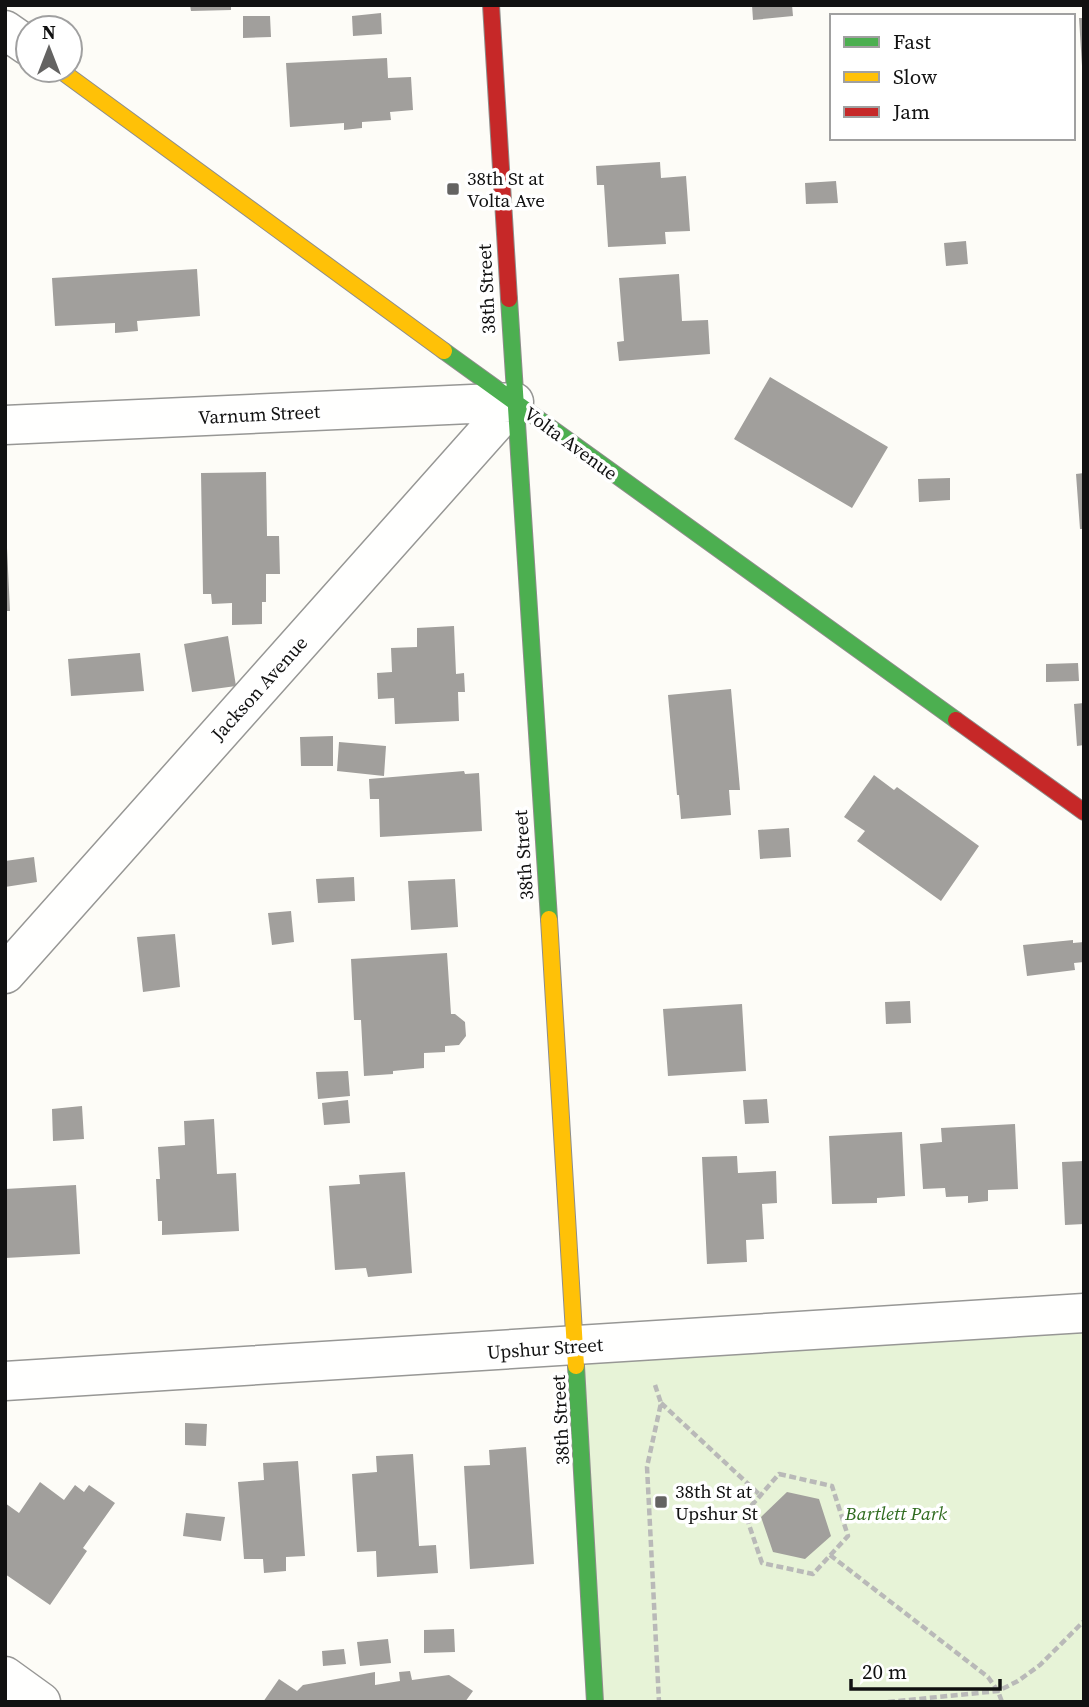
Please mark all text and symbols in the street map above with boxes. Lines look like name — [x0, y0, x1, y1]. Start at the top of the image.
north arrow — [14, 14, 84, 84]
legend — [830, 14, 1075, 140]
text: N — [42, 19, 56, 45]
text: Fast — [893, 27, 931, 56]
text: Slow — [893, 62, 937, 91]
text: Jam — [892, 97, 930, 126]
place label: 38th St at Volta Ave — [467, 165, 545, 213]
marker: 38th St at Volta Ave — [445, 181, 461, 197]
street label: 38th Street — [471, 242, 501, 335]
street label: Varnum Street — [197, 398, 321, 430]
street label: Volta Avenue — [519, 400, 623, 486]
street label: Jackson Avenue — [204, 630, 313, 747]
street label: 38th Street — [507, 808, 539, 901]
street label: Upshur Street — [486, 1331, 605, 1365]
street label: 38th Street — [545, 1373, 575, 1466]
place label: 38th St at Upshur St — [675, 1478, 759, 1526]
marker: 38th St at Upshur St — [653, 1494, 669, 1510]
park label: Bartlett Park — [844, 1500, 947, 1526]
scale bar — [851, 1648, 1000, 1692]
text: 20 m — [862, 1657, 907, 1686]

